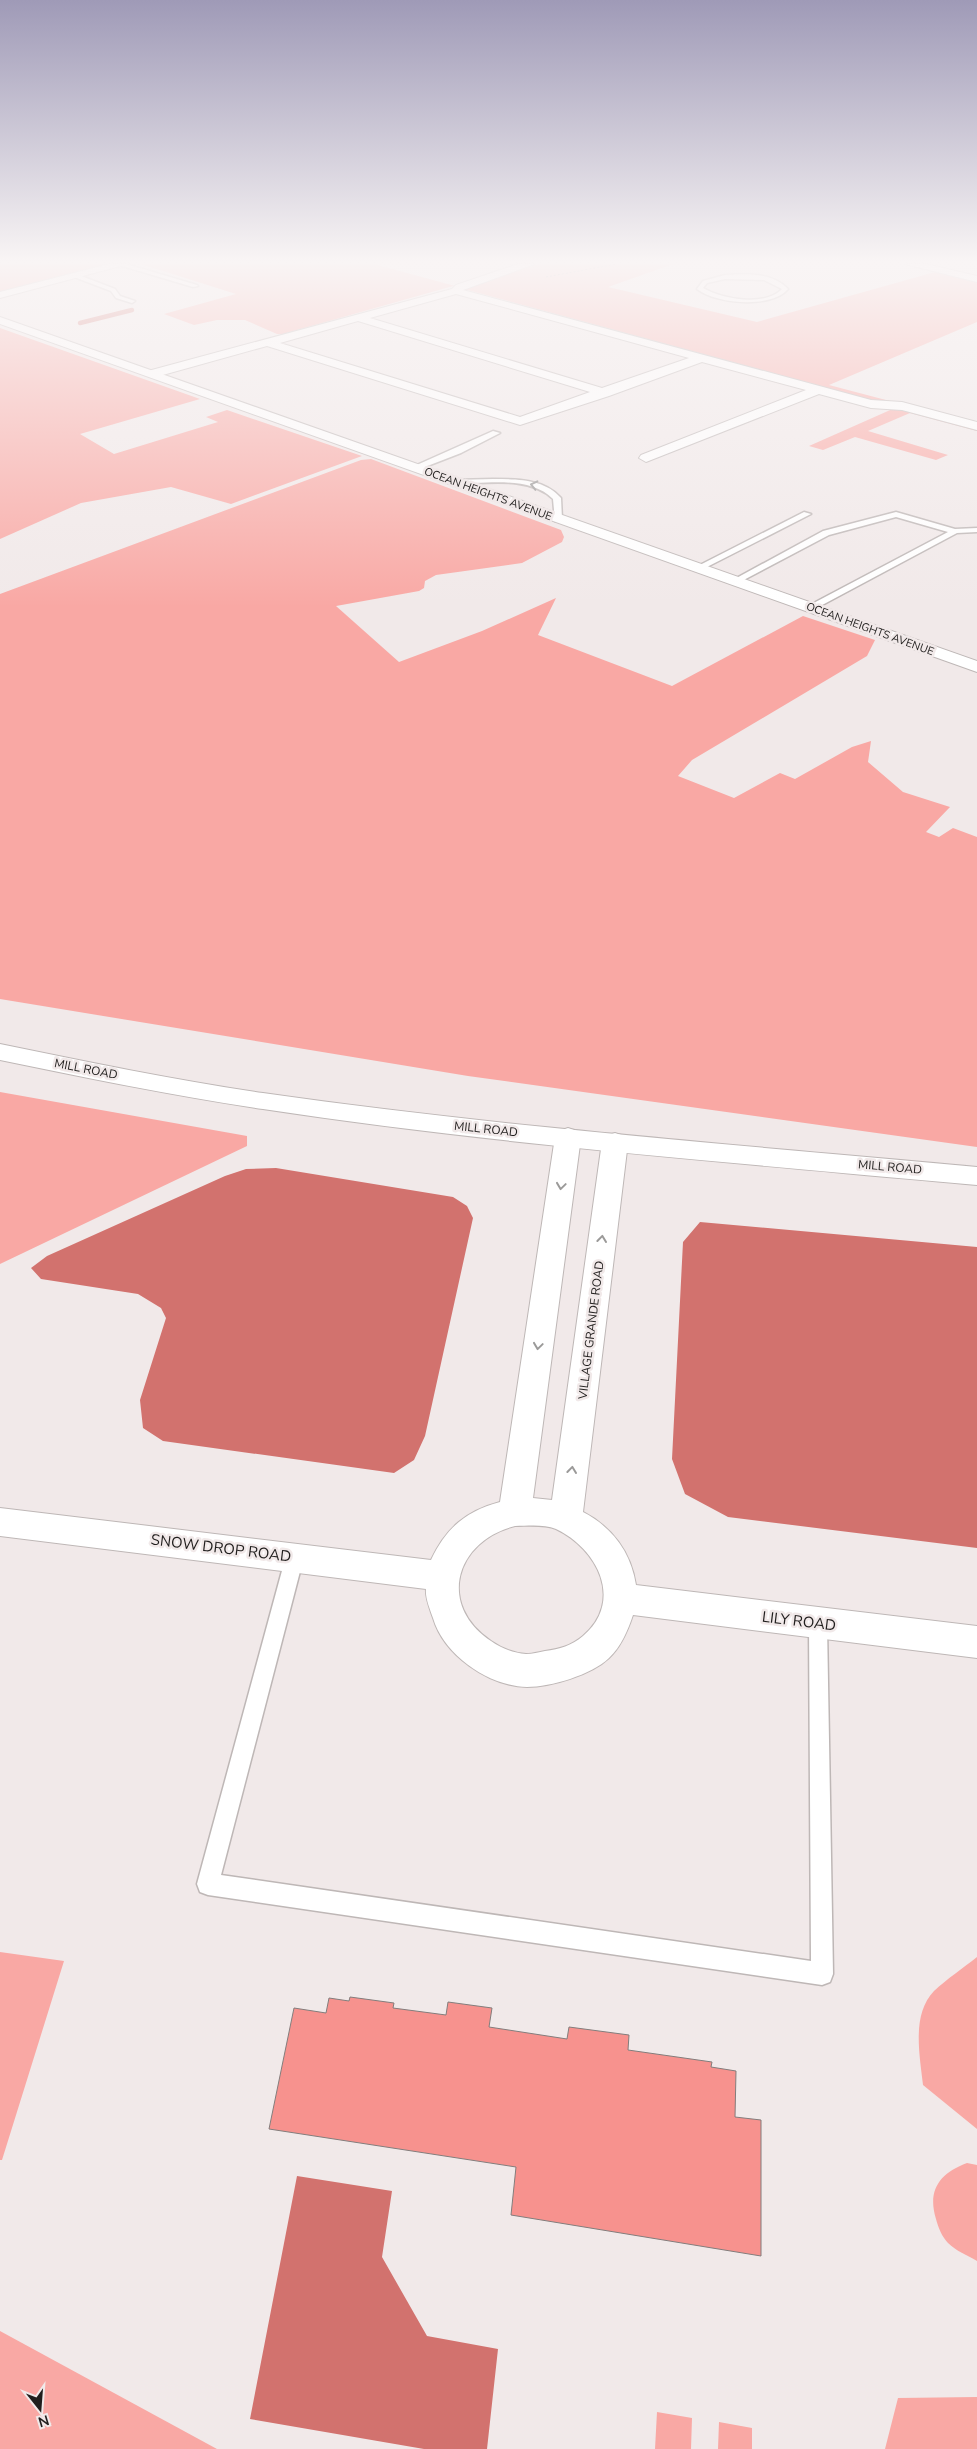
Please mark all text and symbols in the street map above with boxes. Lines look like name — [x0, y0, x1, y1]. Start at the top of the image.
street label: OCEAN HEIGHTS AVENUE — [422, 464, 554, 524]
one-way arrow — [529, 480, 538, 491]
street label: OCEAN HEIGHTS AVENUE — [804, 599, 936, 659]
street label: MILL ROAD — [53, 1055, 119, 1083]
street label: MILL ROAD — [453, 1118, 519, 1140]
street label: MILL ROAD — [857, 1156, 923, 1178]
one-way arrow — [556, 1182, 567, 1190]
one-way arrow — [597, 1235, 607, 1244]
street label: VILLAGE GRANDE ROAD — [574, 1260, 607, 1401]
one-way arrow — [534, 1342, 544, 1351]
one-way arrow — [566, 1465, 577, 1473]
street label: SNOW DROP ROAD — [150, 1529, 292, 1567]
street label: LILY ROAD — [761, 1607, 837, 1635]
north arrow — [15, 2384, 65, 2434]
text: N — [36, 2410, 51, 2432]

